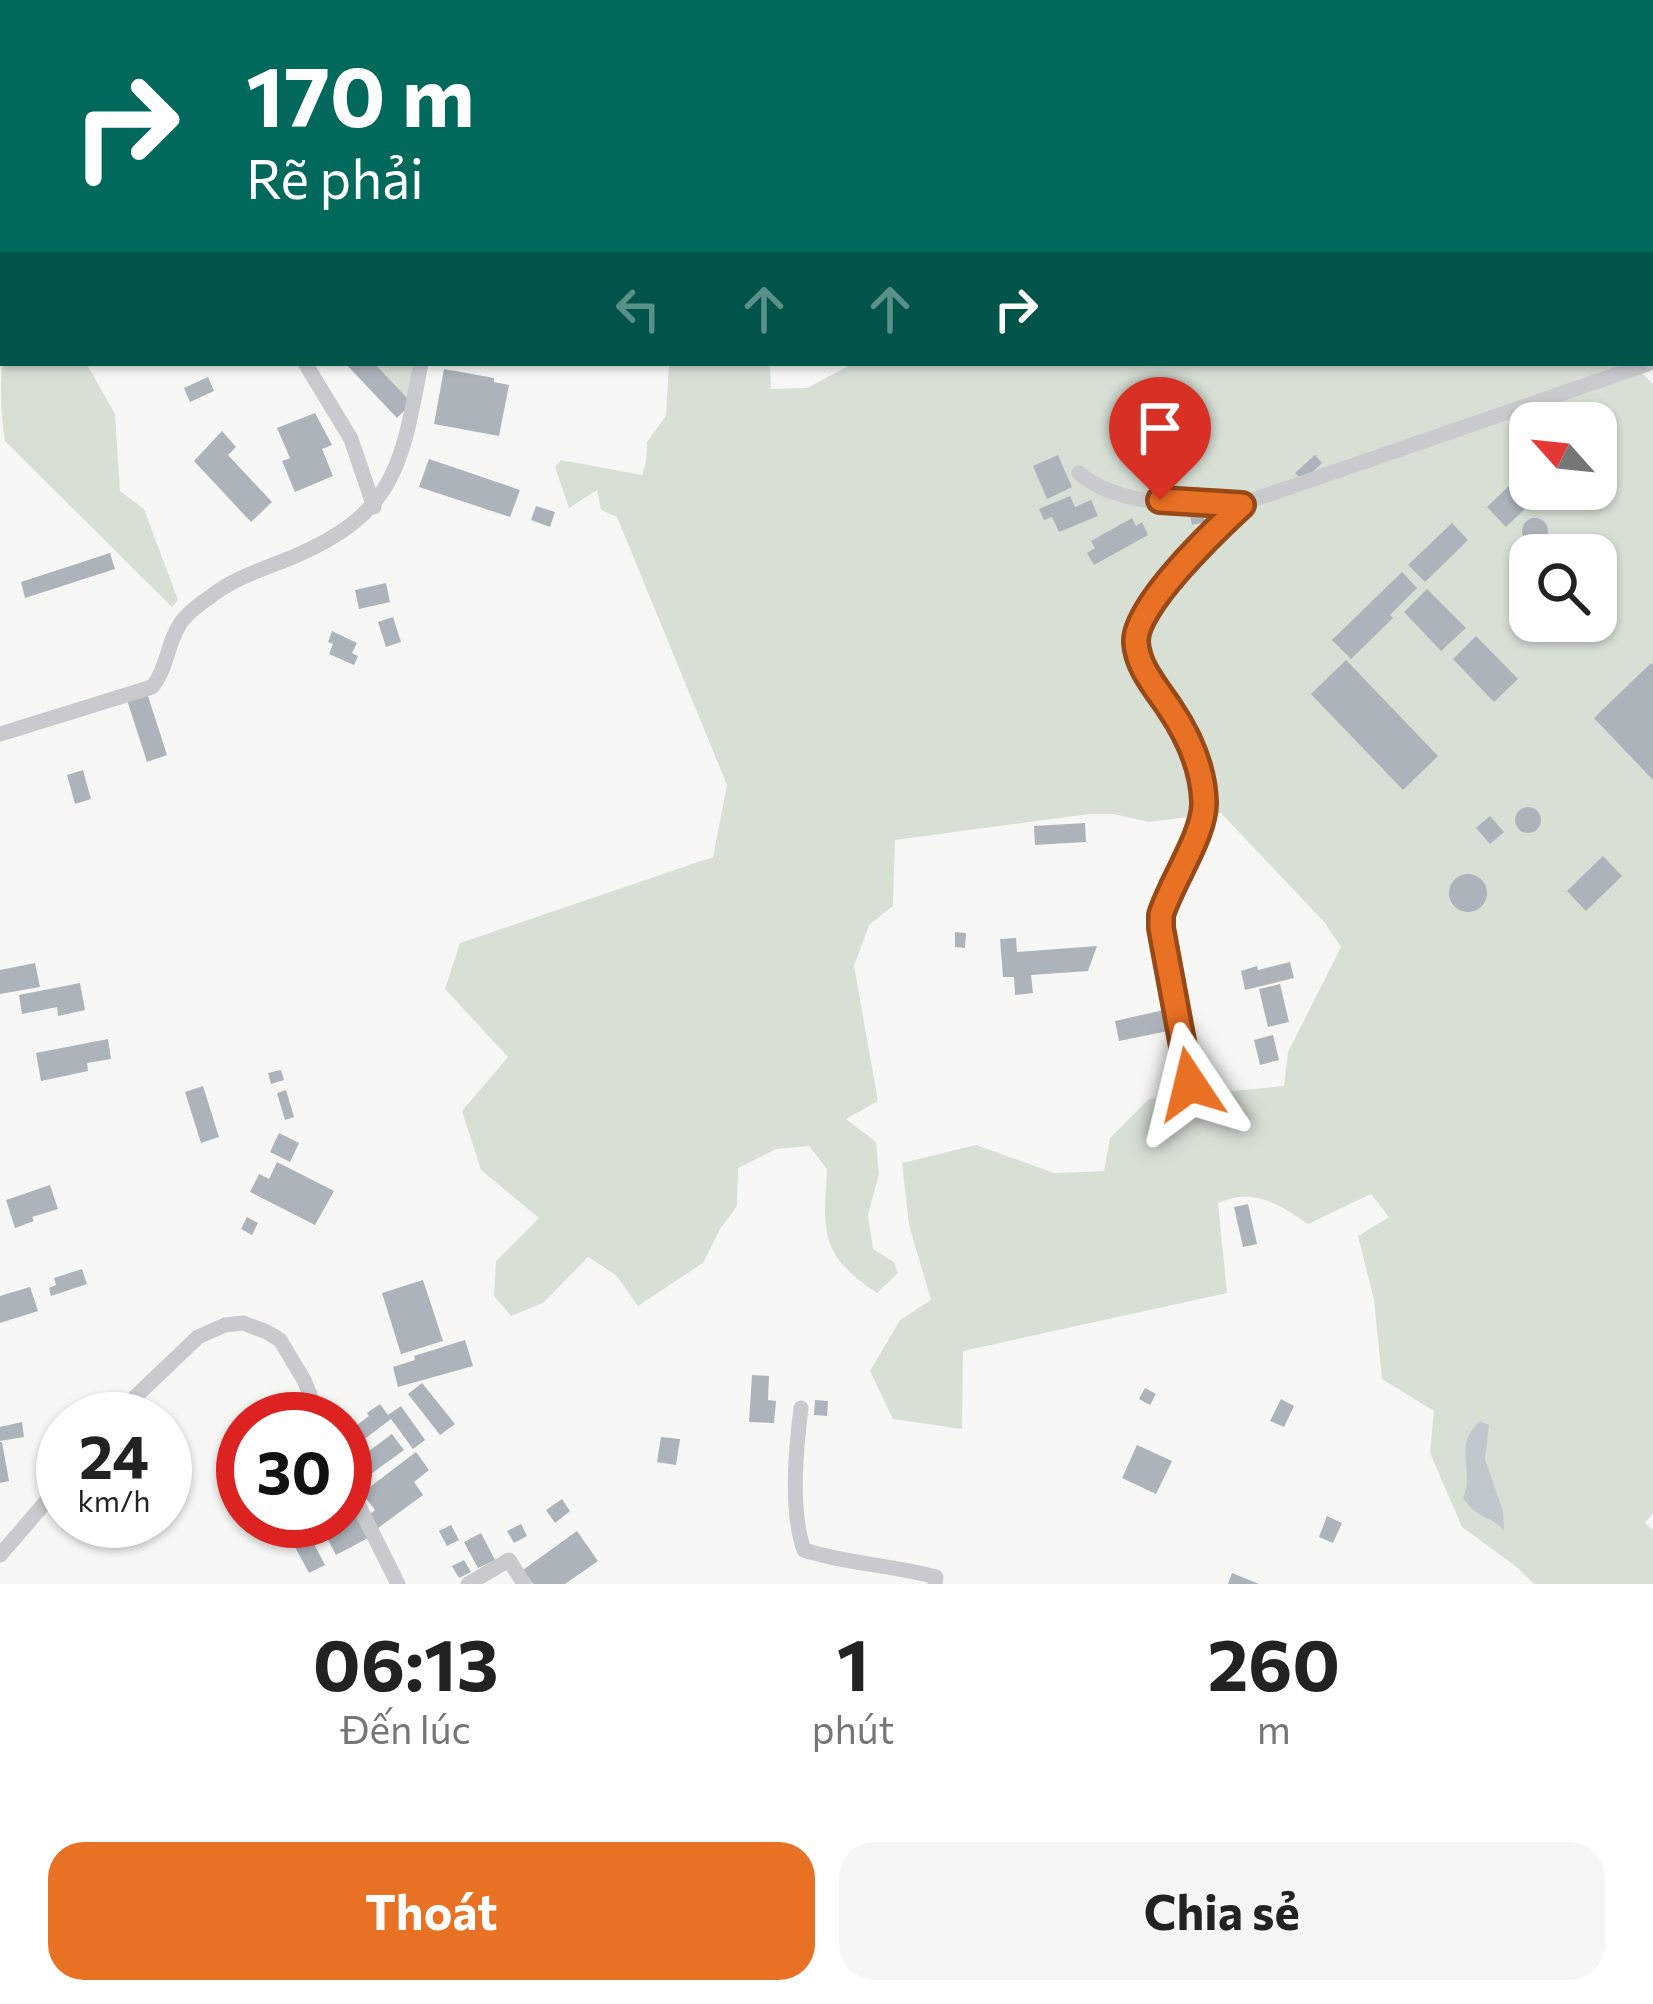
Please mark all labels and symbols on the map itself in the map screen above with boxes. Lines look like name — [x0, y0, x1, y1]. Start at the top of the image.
pin — [1109, 377, 1211, 500]
north arrow — [1509, 402, 1617, 510]
position arrow — [1127, 1021, 1253, 1147]
speed limit sign: 30 — [216, 1392, 372, 1548]

